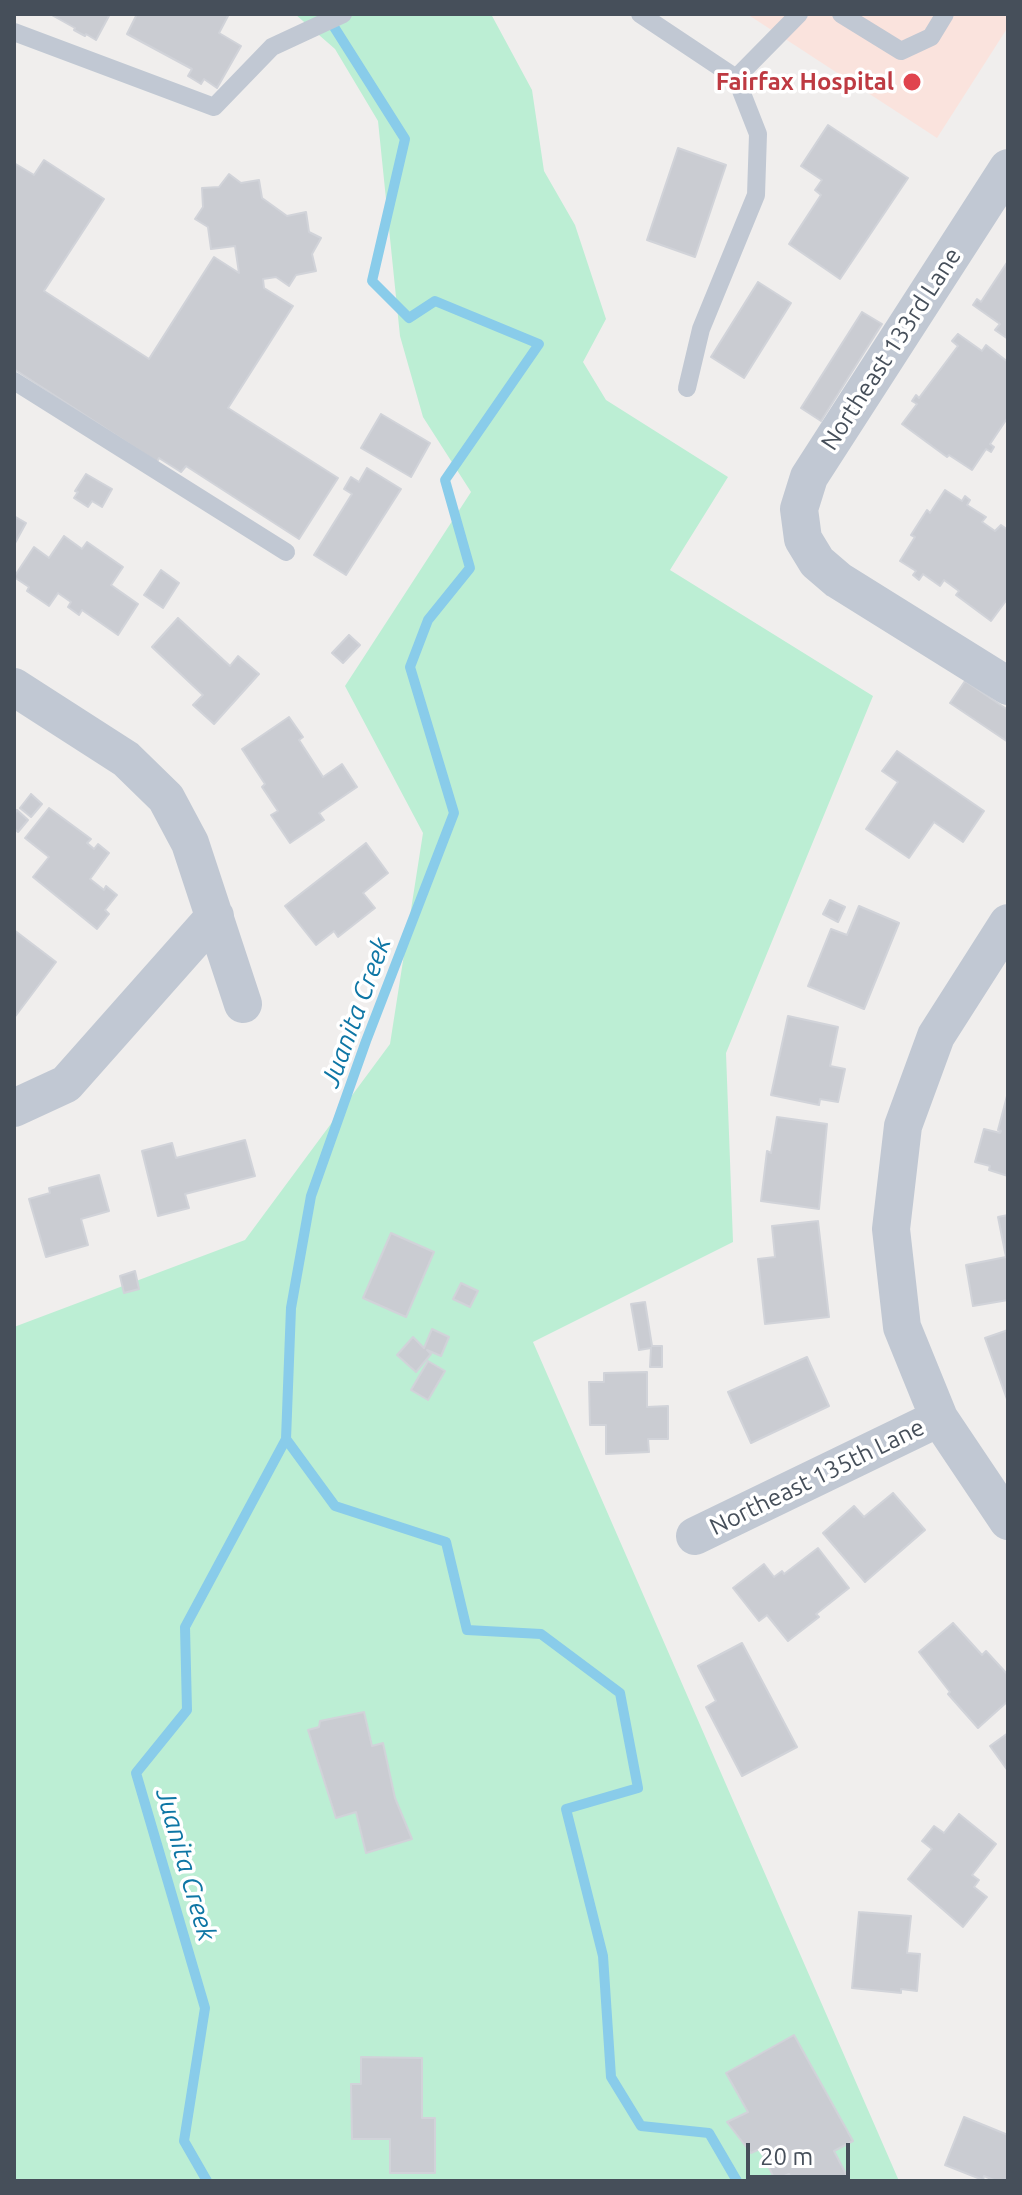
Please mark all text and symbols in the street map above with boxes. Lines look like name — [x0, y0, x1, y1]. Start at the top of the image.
place label: Fairfax Hospital — [716, 68, 894, 96]
marker: Fairfax Hospital — [901, 71, 923, 93]
street label: Northeast 133rd Lane — [815, 243, 967, 455]
water label: Juanita Creek — [314, 933, 398, 1091]
street label: Northeast 135th Lane — [705, 1413, 929, 1541]
water label: Juanita Creek — [149, 1785, 223, 1945]
scale bar — [750, 2127, 854, 2177]
text: 20 m — [760, 2143, 813, 2170]

